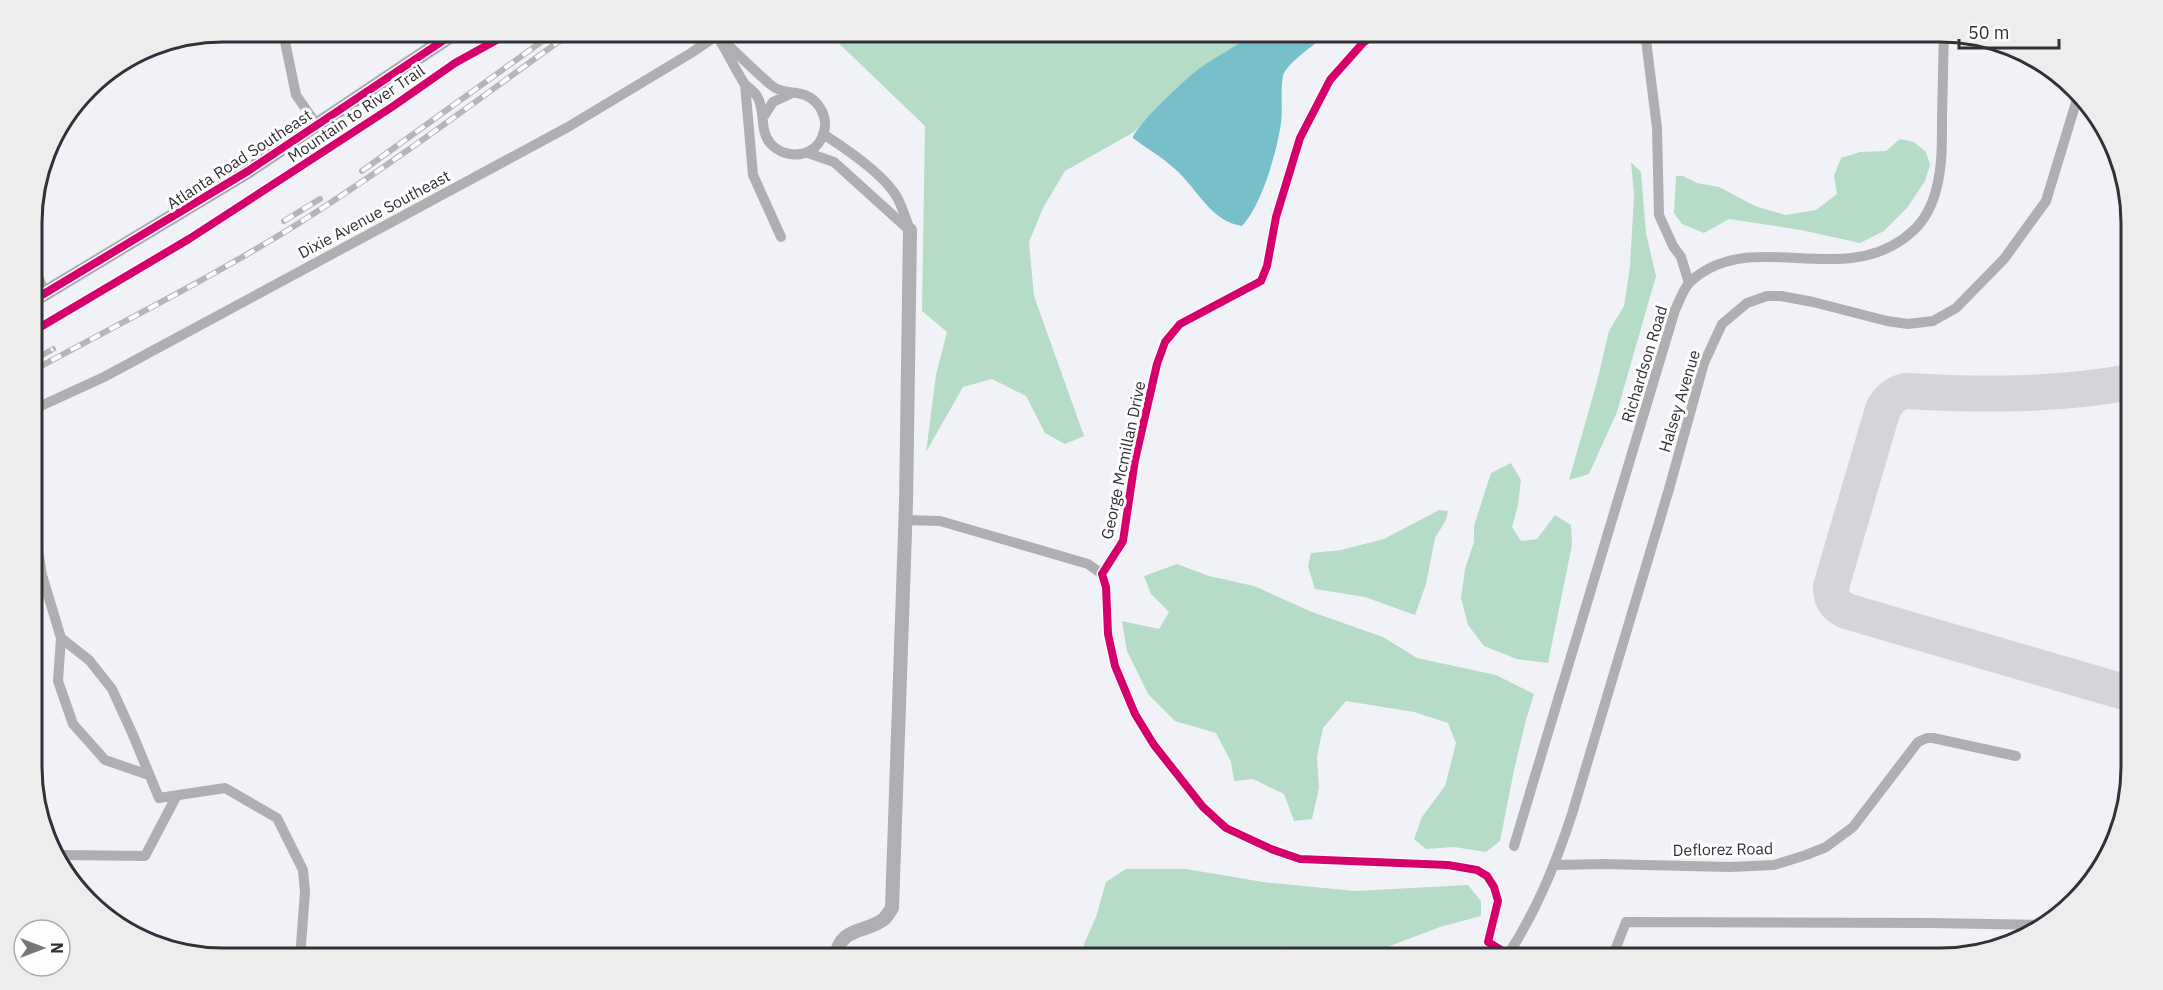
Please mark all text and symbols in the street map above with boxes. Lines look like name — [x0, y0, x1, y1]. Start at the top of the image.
scale bar — [1959, 12, 2060, 50]
text: 50 m — [1968, 21, 2010, 44]
street label: Mountain to River Trail — [284, 60, 428, 166]
street label: Atlanta Road Southeast — [163, 105, 315, 213]
street label: Dixie Avenue Southeast — [295, 165, 453, 263]
street label: Richardson Road — [1617, 303, 1671, 425]
street label: Halsey Avenue — [1654, 347, 1704, 455]
street label: George Mcmillan Drive — [1096, 379, 1150, 541]
street label: Deflorez Road — [1673, 838, 1773, 860]
north arrow — [12, 918, 72, 978]
text: N — [47, 942, 67, 954]

